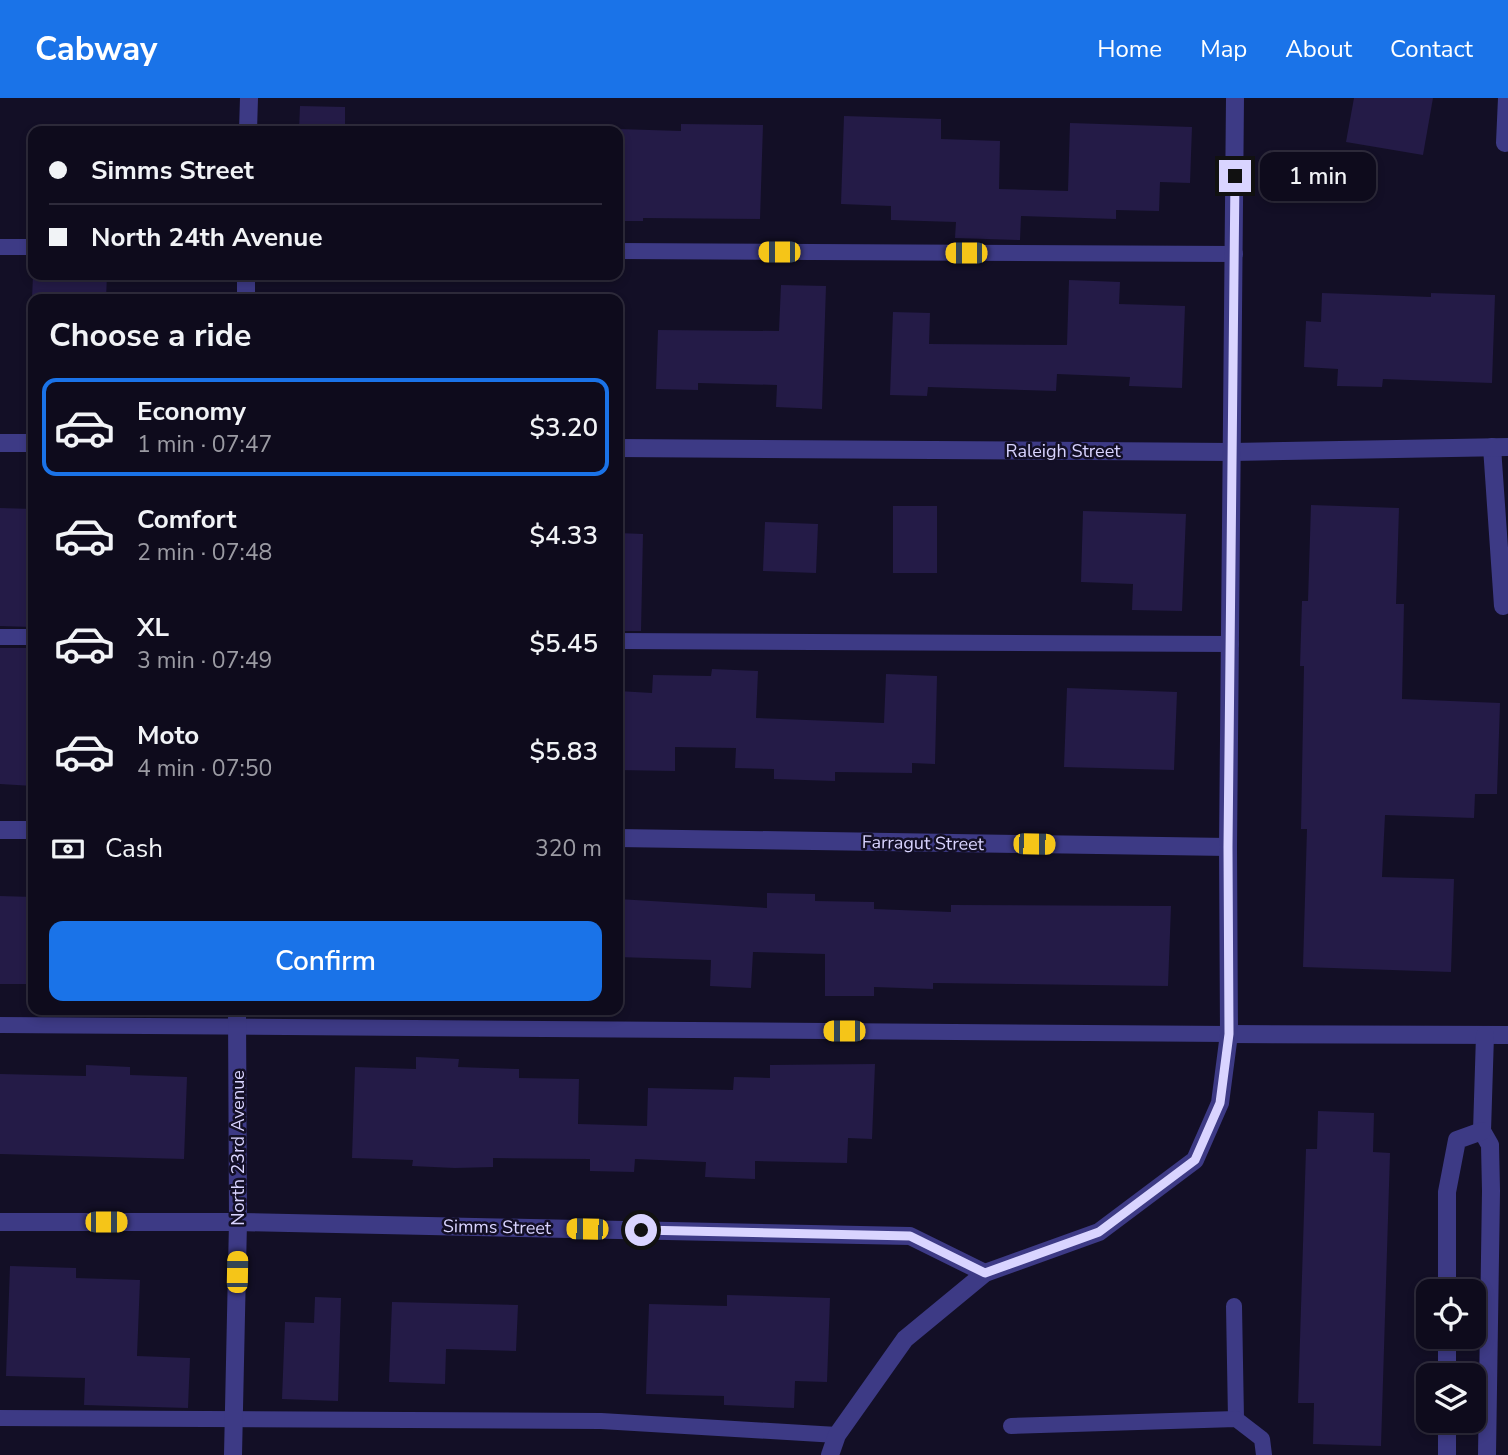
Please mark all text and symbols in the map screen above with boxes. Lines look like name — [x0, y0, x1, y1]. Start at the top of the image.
text: Cabway — [35, 27, 157, 72]
text: Home — [1097, 33, 1162, 65]
text: Map — [1200, 33, 1247, 65]
text: About — [1285, 33, 1352, 65]
text: Contact — [1390, 33, 1473, 65]
callout: 1 min — [1260, 152, 1375, 200]
text: Simms Street — [91, 153, 254, 188]
route end — [1219, 160, 1251, 192]
text: 1 min — [1289, 161, 1347, 192]
text: North 24th Avenue — [91, 220, 322, 255]
car — [759, 242, 801, 263]
car — [946, 243, 988, 264]
text: Choose a ride — [49, 314, 251, 357]
text: Economy — [137, 394, 246, 429]
icon: car — [53, 396, 116, 459]
text: $3.20 — [529, 410, 598, 445]
text: 1 min · 07:47 — [137, 429, 272, 460]
street label: Raleigh Street — [1005, 439, 1121, 463]
text: Comfort — [137, 502, 237, 537]
icon: car — [53, 504, 116, 567]
text: $4.33 — [529, 518, 598, 553]
text: 2 min · 07:48 — [137, 537, 272, 568]
text: XL — [137, 610, 169, 645]
icon: car — [53, 612, 116, 675]
text: $5.45 — [529, 626, 598, 661]
text: 3 min · 07:49 — [137, 645, 272, 676]
text: Moto — [137, 718, 199, 753]
icon: car — [53, 720, 116, 783]
text: $5.83 — [529, 734, 598, 769]
text: 4 min · 07:50 — [137, 753, 272, 784]
icon: cash — [49, 830, 87, 868]
street label: Farragut Street — [862, 830, 985, 856]
text: Cash — [105, 831, 163, 866]
text: 320 m — [535, 833, 602, 864]
car — [1013, 833, 1056, 855]
button: Confirm — [49, 921, 602, 1001]
car — [824, 1021, 866, 1042]
street label: North 23rd Avenue — [226, 1070, 250, 1226]
car — [86, 1212, 128, 1233]
street label: Simms Street — [443, 1214, 552, 1240]
route start — [625, 1214, 657, 1246]
car — [566, 1218, 609, 1240]
car — [227, 1251, 248, 1293]
map controls — [1416, 1279, 1486, 1433]
button: locate — [1416, 1279, 1486, 1349]
button: layers — [1416, 1363, 1486, 1433]

